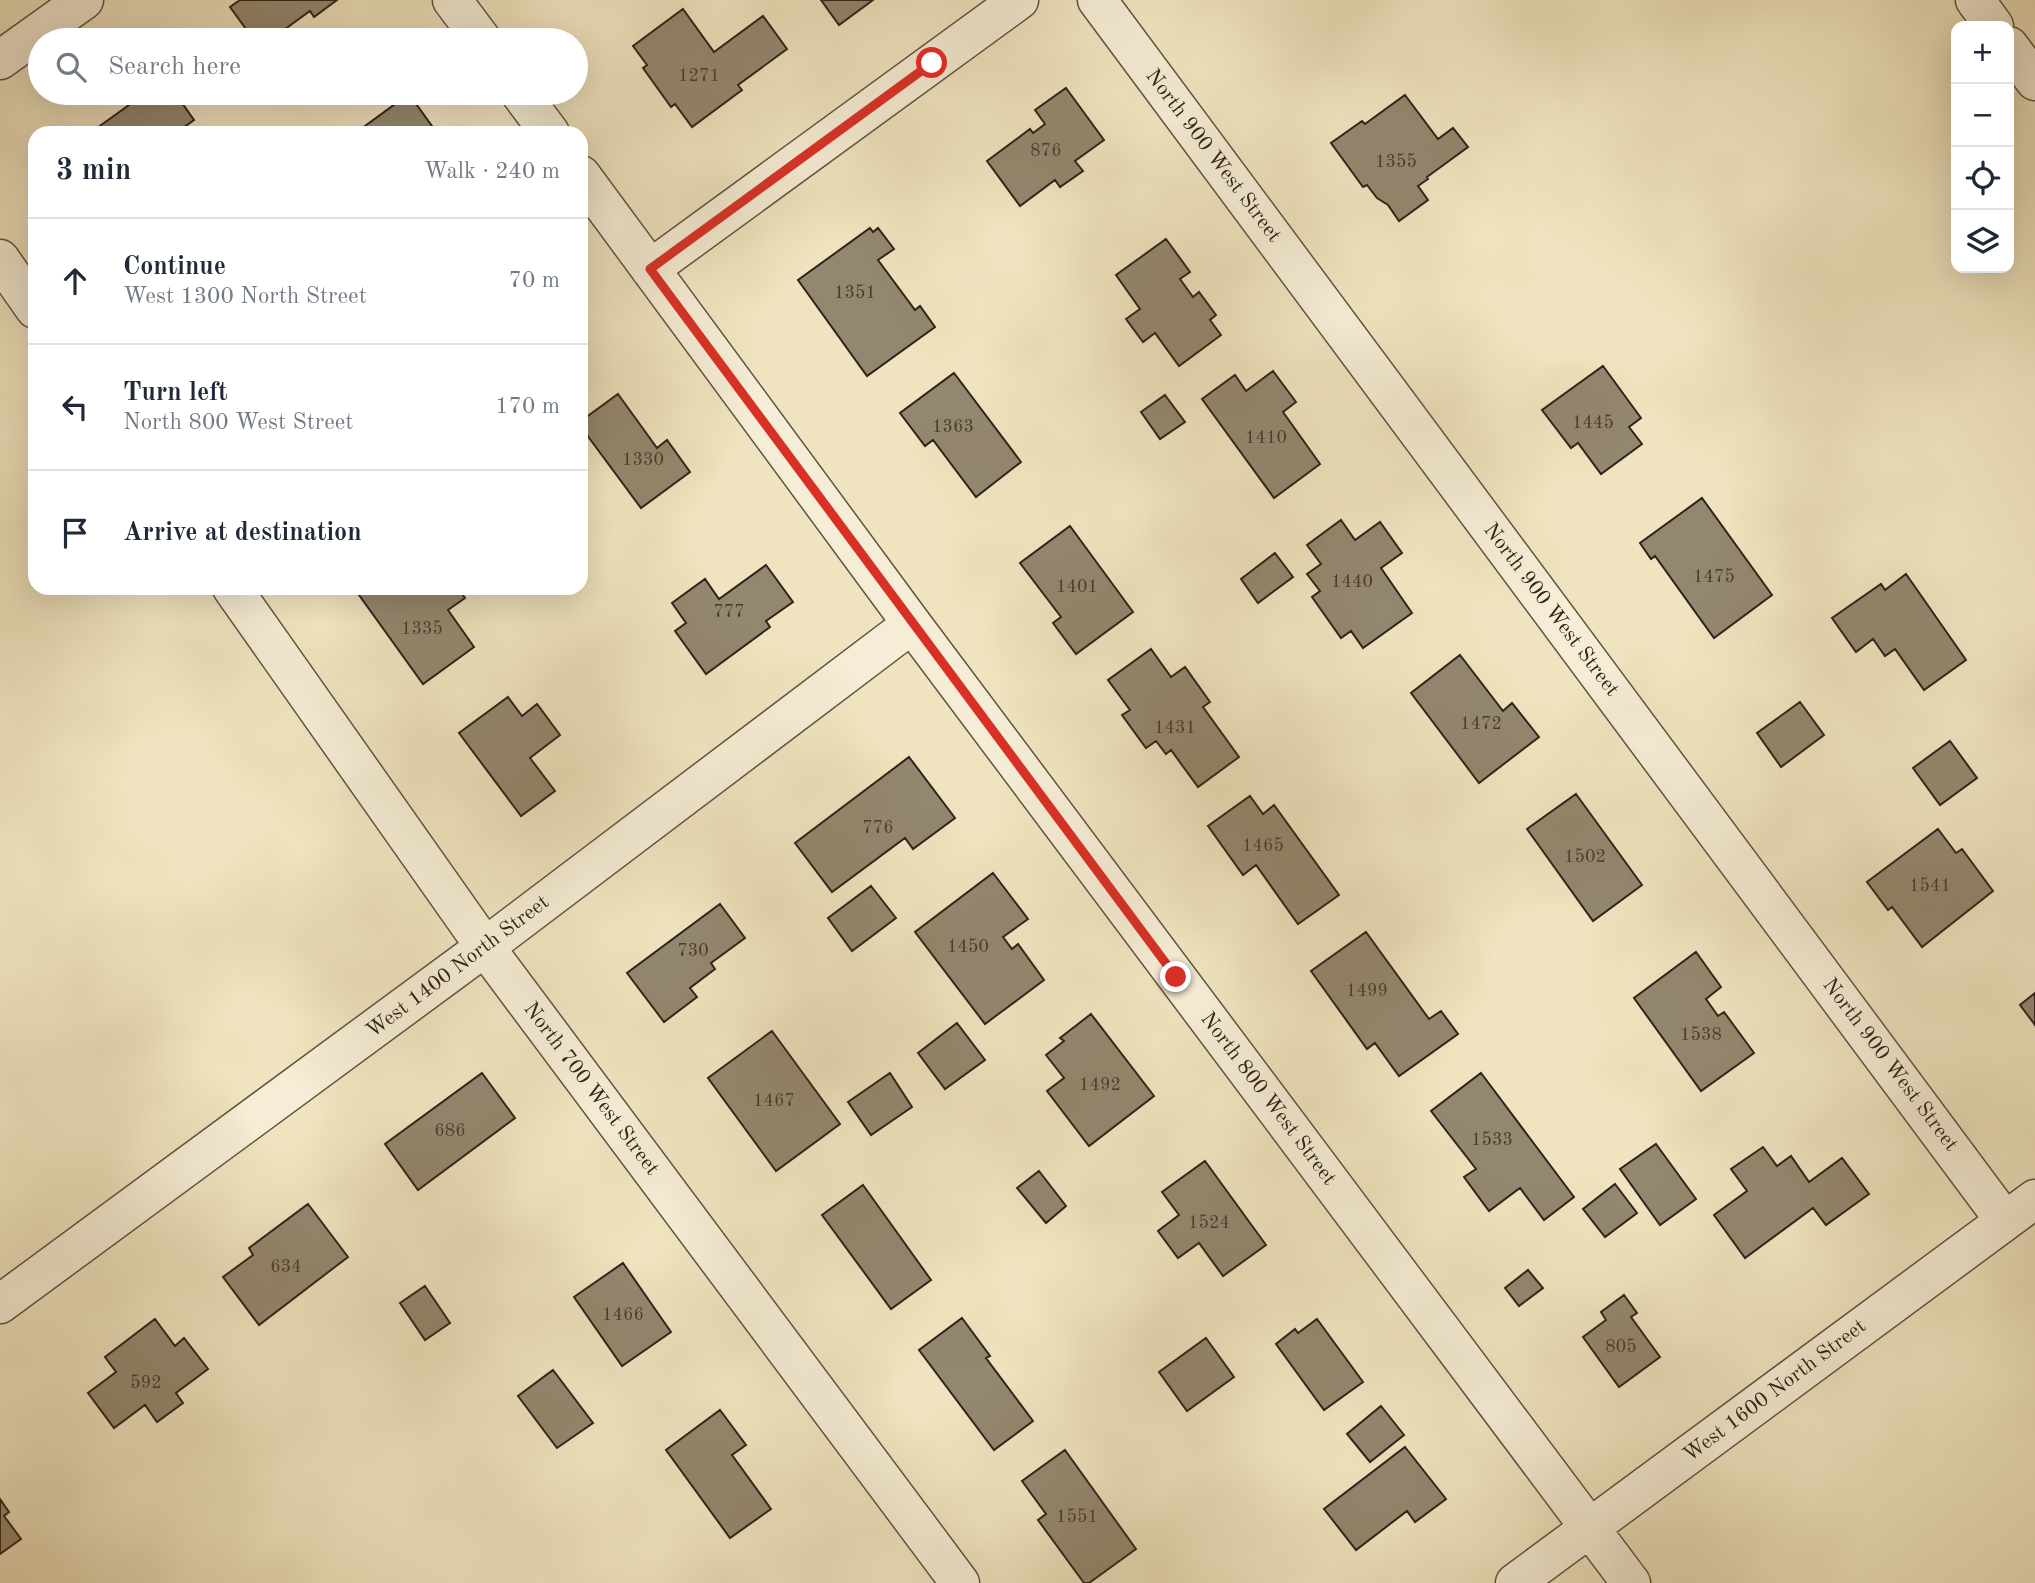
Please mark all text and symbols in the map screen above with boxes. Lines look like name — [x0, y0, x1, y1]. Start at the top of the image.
map controls — [1951, 21, 2014, 273]
button: + — [1951, 21, 2014, 84]
search box — [28, 28, 588, 105]
route start — [916, 47, 947, 78]
icon: search — [52, 48, 90, 86]
text: Search here — [108, 54, 241, 80]
street label: North 900 West Street — [1141, 66, 1285, 246]
house number: 1271 — [678, 67, 720, 85]
button: − — [1951, 84, 2014, 147]
house number: 876 — [1030, 142, 1062, 160]
button: locate — [1951, 147, 2014, 210]
house number: 1355 — [1375, 153, 1417, 171]
text: 3 min — [56, 156, 131, 186]
text: Walk · 240 m — [424, 160, 560, 183]
button: layers — [1951, 210, 2014, 273]
text: Continue — [123, 254, 226, 280]
icon: ahead — [56, 262, 94, 300]
text: 70 m — [509, 269, 560, 292]
house number: 1351 — [834, 284, 876, 302]
text: West 1300 North Street — [123, 285, 367, 308]
text: Turn left — [123, 380, 228, 406]
icon: left — [56, 388, 94, 426]
text: 170 m — [495, 395, 560, 418]
text: North 800 West Street — [123, 411, 353, 434]
house number: 1445 — [1572, 414, 1614, 432]
house number: 1363 — [932, 418, 974, 436]
house number: 1410 — [1245, 429, 1287, 447]
house number: 1330 — [622, 451, 664, 469]
icon: arrive — [56, 514, 94, 552]
text: Arrive at destination — [123, 520, 362, 546]
street label: North 900 West Street — [1479, 520, 1623, 700]
house number: 1475 — [1693, 568, 1735, 586]
house number: 1440 — [1331, 573, 1373, 591]
house number: 1401 — [1056, 578, 1098, 596]
house number: 777 — [713, 603, 745, 621]
house number: 1335 — [401, 620, 443, 638]
house number: 1472 — [1460, 715, 1502, 733]
house number: 1431 — [1154, 719, 1196, 737]
house number: 776 — [862, 819, 894, 837]
house number: 1465 — [1242, 837, 1284, 855]
house number: 1502 — [1564, 848, 1606, 866]
house number: 1541 — [1909, 877, 1951, 895]
street label: West 1400 North Street — [363, 892, 553, 1042]
house number: 1450 — [947, 938, 989, 956]
house number: 730 — [677, 942, 709, 960]
route end — [1160, 961, 1191, 992]
street label: North 900 West Street — [1818, 975, 1962, 1155]
house number: 1499 — [1346, 982, 1388, 1000]
street label: North 700 West Street — [519, 999, 663, 1179]
street label: North 800 West Street — [1196, 1009, 1340, 1189]
house number: 1538 — [1680, 1026, 1722, 1044]
house number: 1492 — [1079, 1076, 1121, 1094]
house number: 1467 — [753, 1092, 795, 1110]
house number: 686 — [434, 1122, 466, 1140]
house number: 1533 — [1471, 1131, 1513, 1149]
house number: 1524 — [1188, 1214, 1230, 1232]
house number: 634 — [270, 1258, 302, 1276]
house number: 1466 — [602, 1306, 644, 1324]
street label: West 1600 North Street — [1680, 1316, 1870, 1466]
house number: 805 — [1605, 1338, 1637, 1356]
house number: 592 — [130, 1374, 162, 1392]
house number: 1551 — [1056, 1508, 1098, 1526]

